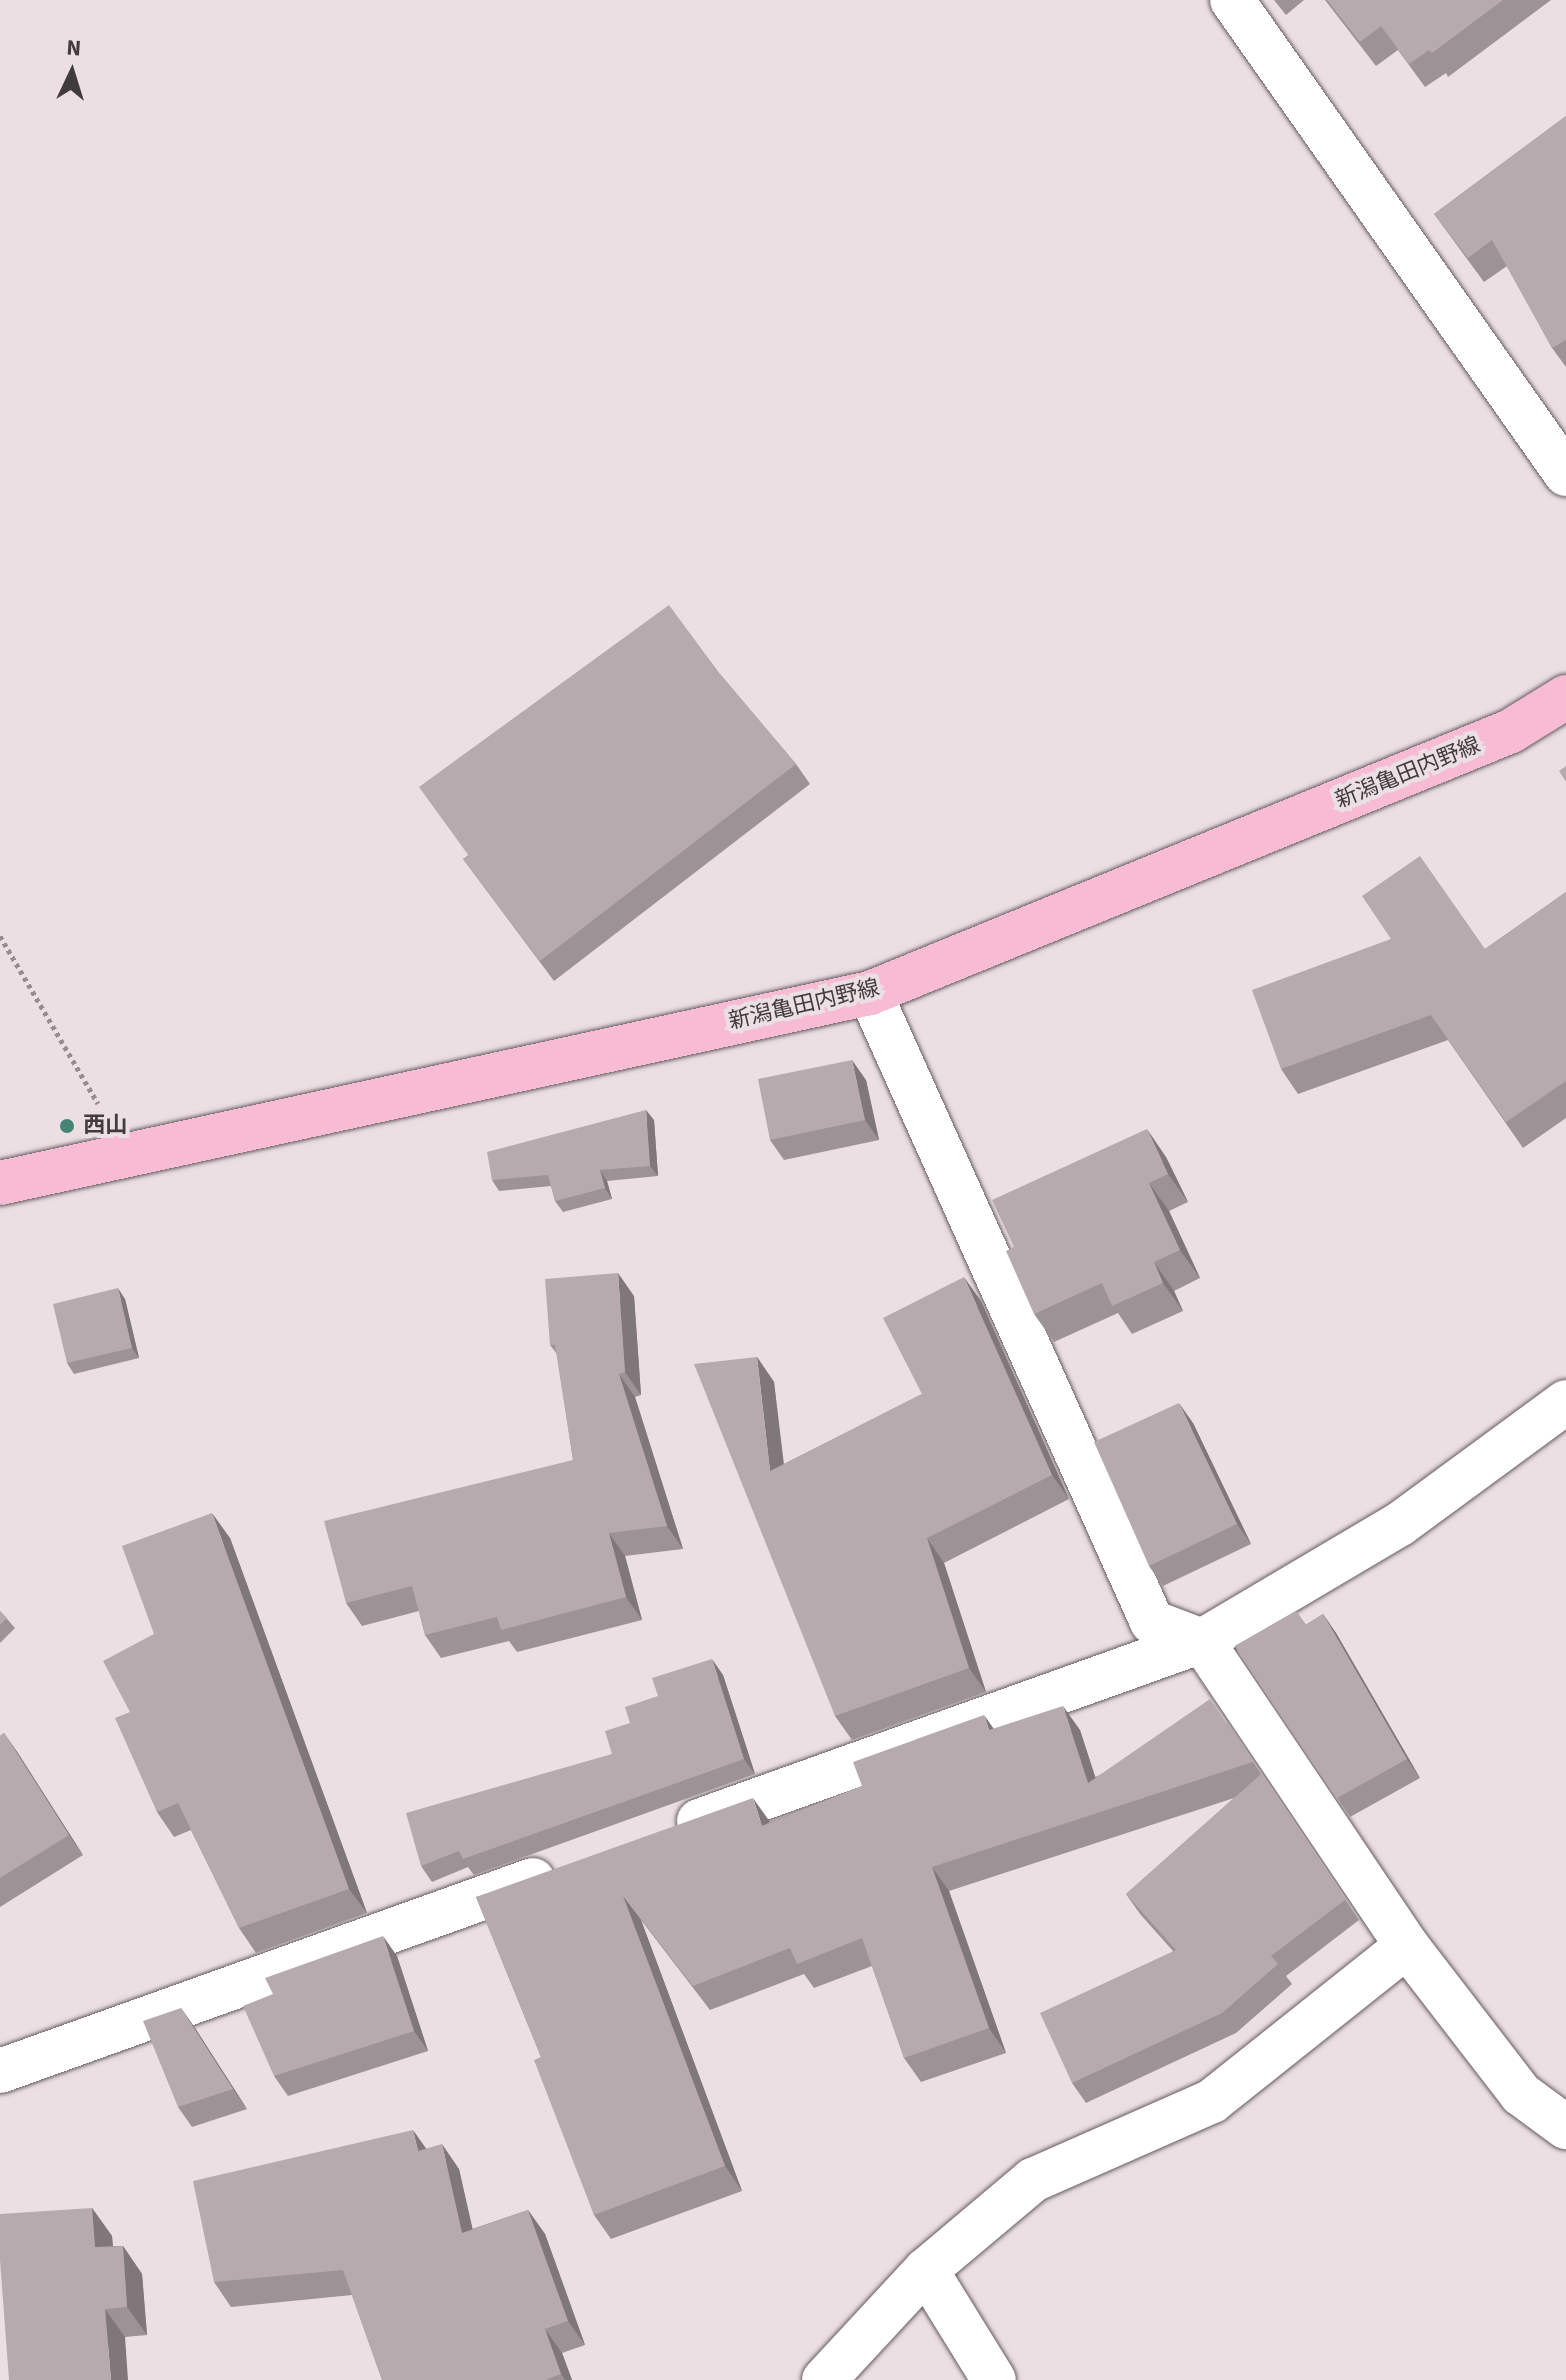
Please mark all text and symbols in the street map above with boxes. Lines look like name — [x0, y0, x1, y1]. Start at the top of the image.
north arrow — [32, 32, 112, 112]
text: N — [65, 32, 82, 65]
street label: 新潟亀田内野線 — [1332, 732, 1484, 814]
street label: 新潟亀田内野線 — [726, 975, 882, 1035]
place label: 西山 — [83, 1113, 127, 1139]
marker: 西山 — [58, 1117, 76, 1135]

